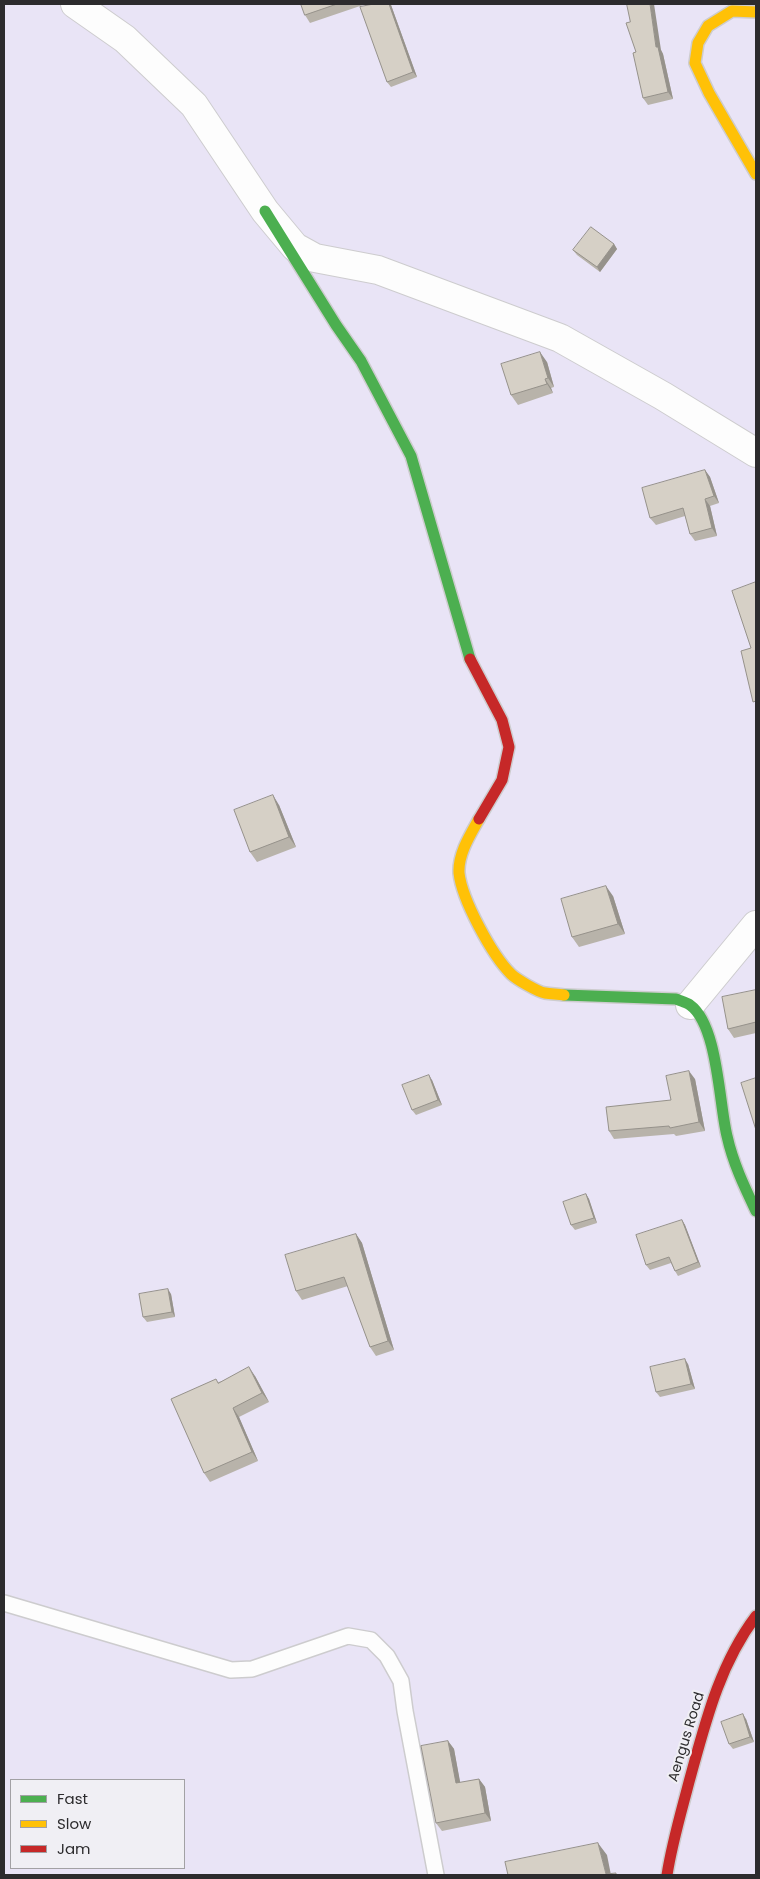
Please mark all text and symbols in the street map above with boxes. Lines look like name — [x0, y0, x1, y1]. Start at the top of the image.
street label: Aengus Road — [665, 1690, 709, 1784]
legend — [10, 1779, 185, 1869]
text: Fast — [57, 1788, 88, 1809]
text: Slow — [57, 1813, 91, 1834]
text: Jam — [57, 1838, 91, 1859]

